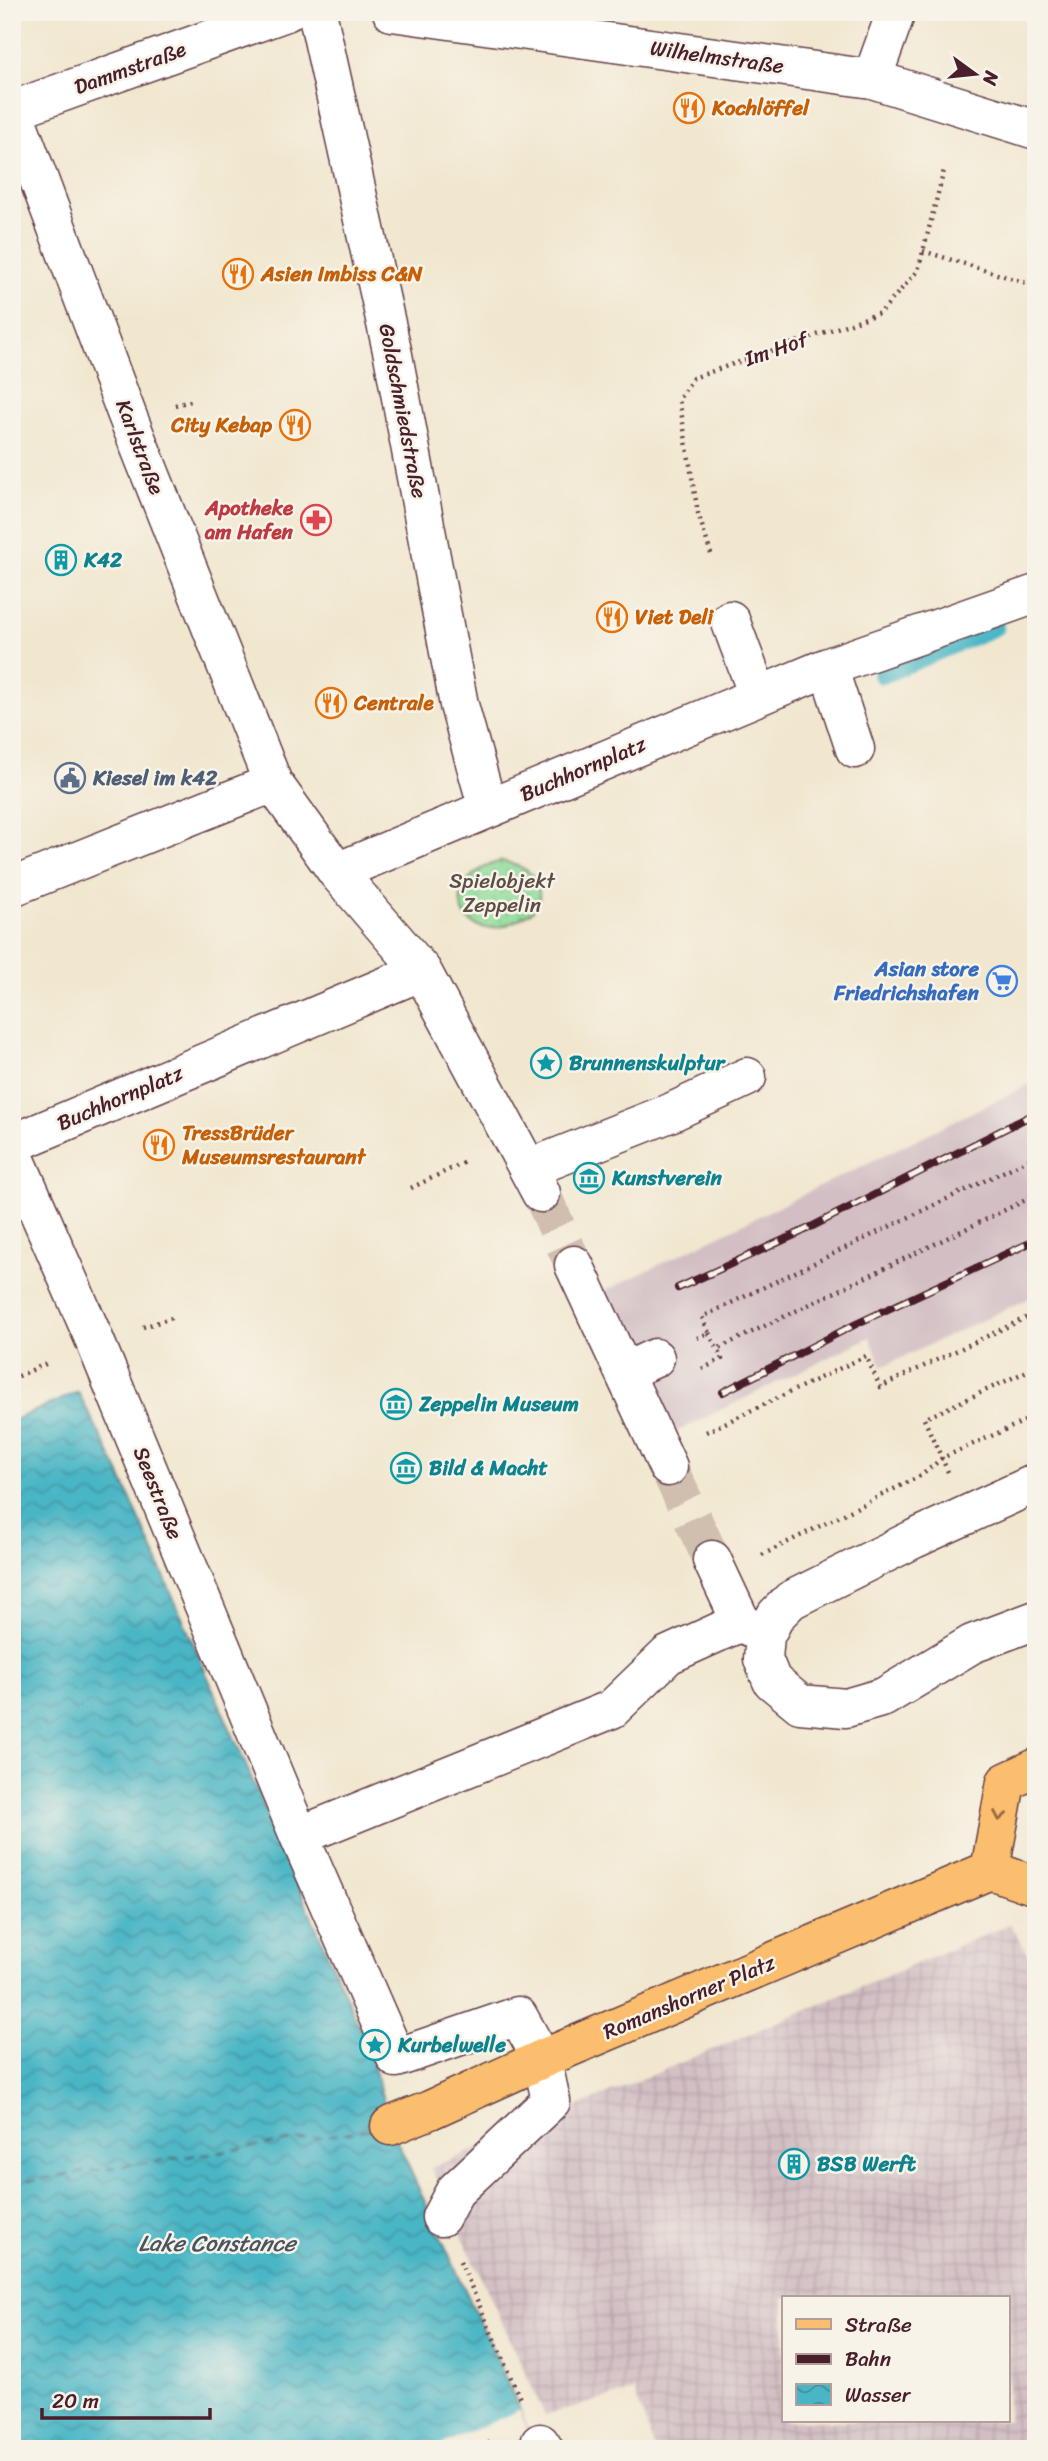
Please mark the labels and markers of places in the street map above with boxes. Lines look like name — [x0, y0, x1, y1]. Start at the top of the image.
place label: Kochlöffel — [711, 89, 810, 127]
restaurant icon: Kochlöffel — [672, 91, 706, 125]
place label: Asien Imbiss C&N — [260, 255, 423, 293]
restaurant icon: Asien Imbiss C&N — [221, 257, 255, 291]
place label: City Kebap — [170, 406, 273, 444]
restaurant icon: City Kebap — [278, 408, 312, 442]
place label: Apotheke am Hafen — [204, 489, 294, 551]
pharmacy icon: Apotheke am Hafen — [299, 503, 333, 537]
place label: K42 — [83, 541, 122, 579]
building icon: K42 — [44, 543, 78, 577]
place label: Viet Deli — [635, 598, 714, 636]
restaurant icon: Viet Deli — [595, 600, 629, 634]
place label: Centrale — [353, 684, 435, 722]
restaurant icon: Centrale — [314, 686, 348, 720]
place label: Kiesel im k42 — [92, 759, 217, 797]
public building icon: Kiesel im k42 — [53, 761, 87, 795]
place label: Asian store Friedrichshafen — [833, 950, 980, 1012]
supermarket icon: Asian store Friedrichshafen — [985, 964, 1019, 998]
place label: Brunnenskulptur — [569, 1044, 727, 1082]
place icon: Brunnenskulptur — [529, 1046, 563, 1080]
place label: TressBrüder Museumsrestaurant — [181, 1114, 367, 1176]
restaurant icon: TressBrüder Museumsrestaurant — [142, 1128, 176, 1162]
place label: Kunstverein — [611, 1159, 723, 1197]
museum icon: Kunstverein — [572, 1161, 606, 1195]
place label: Zeppelin Museum — [418, 1385, 579, 1423]
museum icon: Zeppelin Museum — [379, 1387, 413, 1421]
place label: Bild & Macht — [429, 1449, 548, 1487]
museum icon: Bild & Macht — [389, 1451, 423, 1485]
place label: Kurbelwelle — [397, 2026, 506, 2064]
place icon: Kurbelwelle — [358, 2028, 392, 2062]
place label: BSB Werft — [817, 2145, 917, 2183]
building icon: BSB Werft — [777, 2147, 811, 2181]

